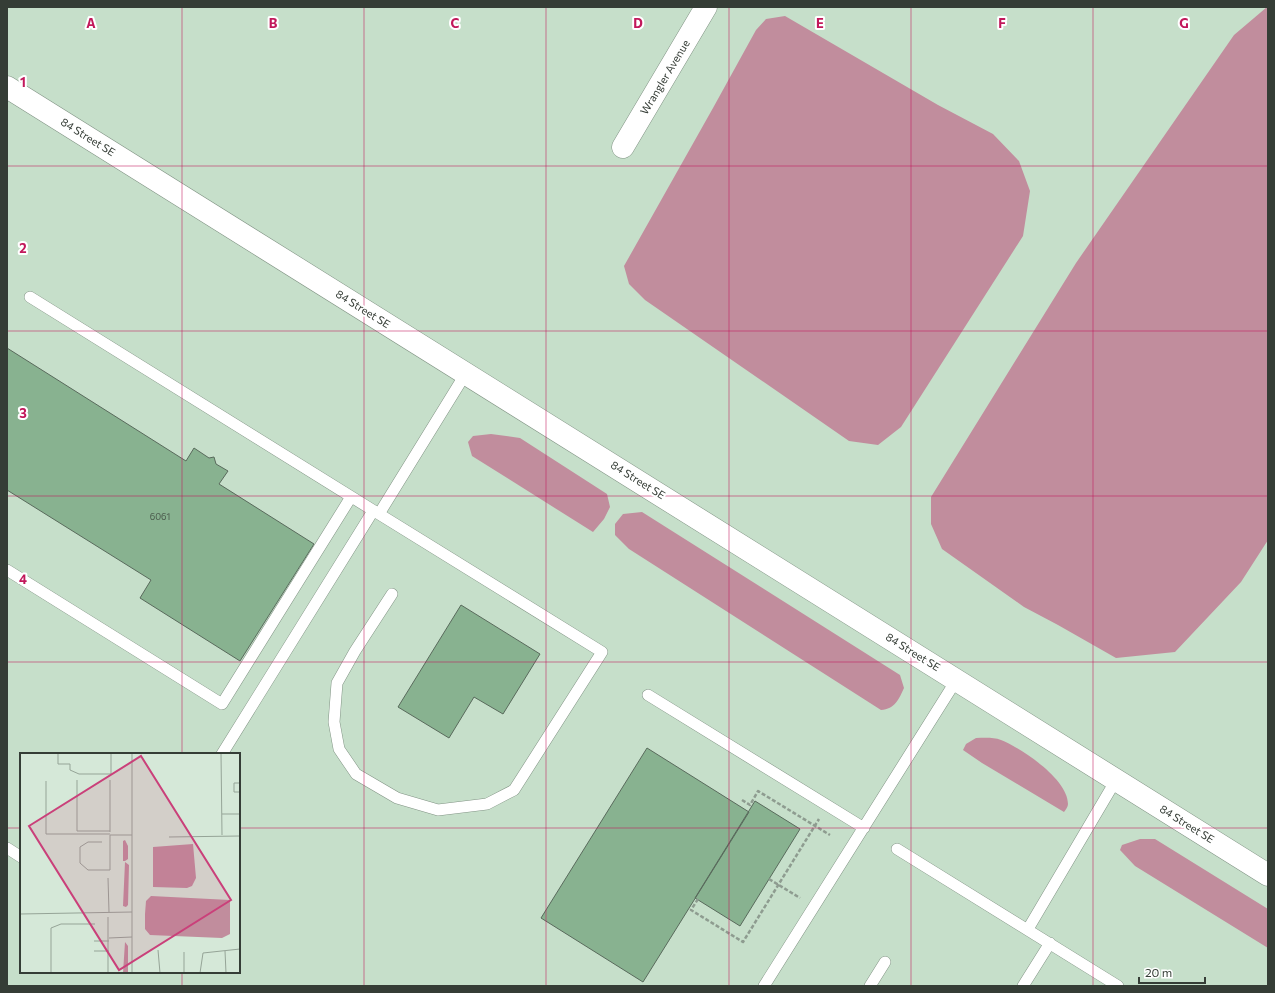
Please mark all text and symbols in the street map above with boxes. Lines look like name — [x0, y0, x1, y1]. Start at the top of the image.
text: A — [86, 15, 96, 31]
text: B — [269, 15, 278, 31]
text: C — [451, 15, 460, 31]
text: D — [633, 15, 643, 31]
text: E — [816, 15, 824, 31]
text: F — [998, 15, 1006, 31]
text: G — [1179, 15, 1189, 31]
street label: Wrangler Avenue — [637, 37, 692, 116]
text: 1 — [20, 74, 26, 90]
street label: 84 Street SE — [59, 115, 118, 158]
text: 2 — [19, 240, 27, 256]
street label: 84 Street SE — [334, 287, 393, 330]
text: 3 — [19, 405, 27, 421]
street label: 84 Street SE — [609, 458, 668, 501]
house number: 6061 — [150, 511, 170, 522]
text: 4 — [19, 571, 27, 587]
street label: 84 Street SE — [884, 630, 943, 673]
inset map — [20, 753, 240, 973]
street label: 84 Street SE — [1158, 802, 1217, 845]
scale bar — [1139, 959, 1205, 985]
text: 20 m — [1145, 965, 1172, 979]

